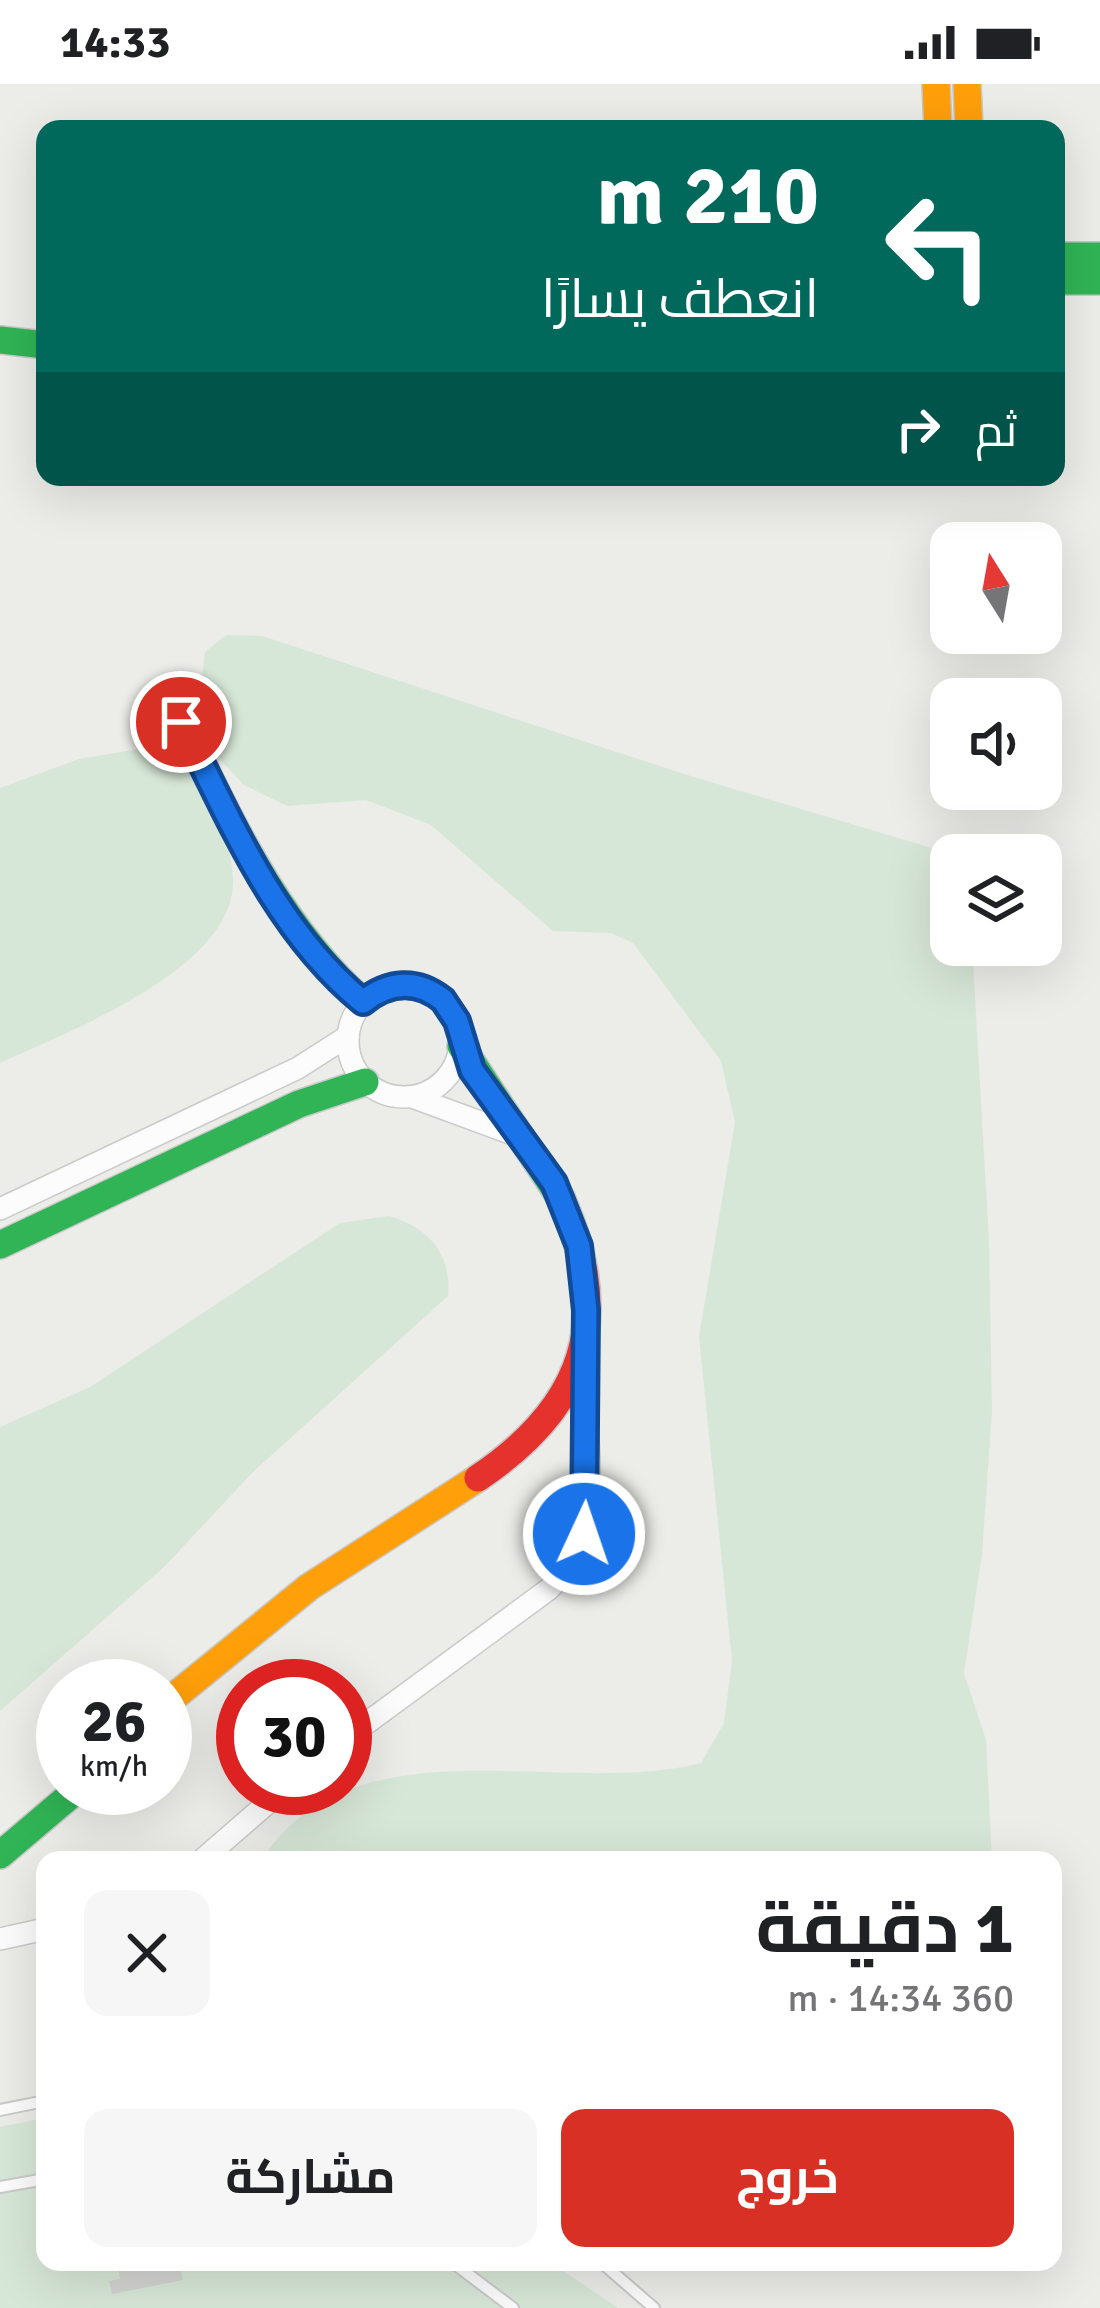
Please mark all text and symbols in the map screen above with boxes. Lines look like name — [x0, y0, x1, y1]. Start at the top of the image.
text: 14:33 — [60, 15, 170, 70]
text: 210 m — [597, 144, 819, 248]
icon: left — [861, 168, 1017, 324]
text: انعطف يسارًا — [541, 266, 819, 333]
icon: right — [885, 396, 951, 462]
text: ثم — [975, 404, 1017, 459]
north arrow — [930, 522, 1062, 654]
map controls — [930, 522, 1062, 966]
pin — [130, 671, 232, 773]
button: sound — [930, 678, 1062, 810]
icon: arrive — [148, 689, 214, 755]
button: layers — [930, 834, 1062, 966]
position arrow — [521, 1471, 647, 1597]
speed limit sign: 30 — [216, 1659, 372, 1815]
text: 26 — [82, 1685, 146, 1759]
text: km/h — [80, 1748, 148, 1785]
text: 1 دقيقة — [756, 1884, 1014, 1973]
button: close — [84, 1890, 210, 2016]
text: 360 m · 14:34 — [787, 1974, 1014, 2022]
button: مشاركة — [84, 2109, 537, 2247]
button: خروج — [561, 2109, 1014, 2247]

